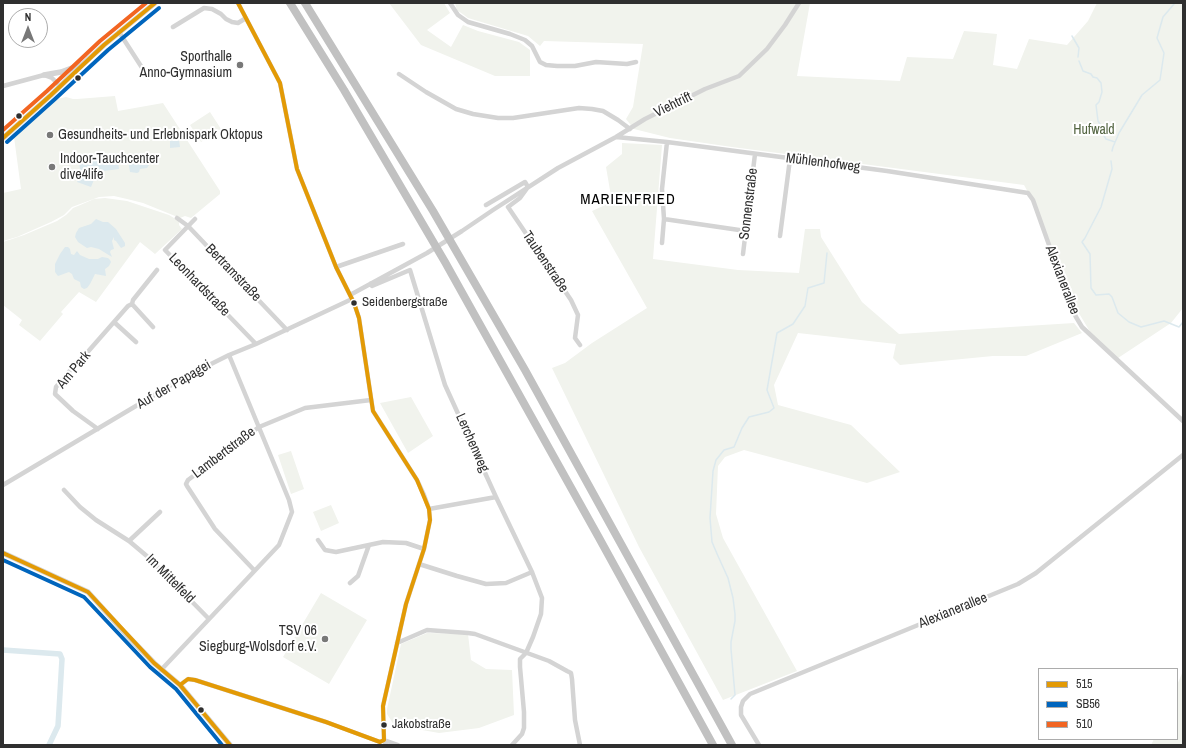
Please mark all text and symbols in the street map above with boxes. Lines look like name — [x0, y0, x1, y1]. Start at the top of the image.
north arrow — [8, 8, 48, 48]
text: N — [25, 10, 31, 24]
place label: Sporthalle Anno-Gymnasium — [139, 49, 232, 82]
marker: Sporthalle Anno-Gymnasium — [235, 60, 245, 70]
unlabelled marker — [73, 73, 83, 83]
street label: Viehtrift — [651, 89, 695, 121]
unlabelled marker — [14, 111, 24, 121]
park label: Hufwald — [1073, 122, 1115, 138]
place label: Gesundheits- und Erlebnispark Oktopus — [58, 127, 263, 143]
marker: Gesundheits- und Erlebnispark Oktopus — [45, 130, 55, 140]
street label: Mühlenhofweg — [785, 150, 861, 176]
place label: Indoor-Tauchcenter dive4life — [60, 151, 159, 184]
marker: Indoor-Tauchcenter dive4life — [47, 162, 57, 172]
street label: Sonnenstraße — [736, 167, 762, 241]
district label: MARIENFRIED — [580, 191, 676, 209]
street label: Taubenstraße — [518, 228, 572, 296]
street label: Bertramstraße — [201, 241, 265, 305]
street label: Alexianerallee — [1041, 243, 1083, 317]
street label: Leonhardstraße — [165, 250, 233, 320]
place label: Seidenbergstraße — [362, 295, 447, 311]
marker: Seidenbergstraße — [349, 298, 359, 308]
street label: Am Park — [53, 348, 95, 392]
street label: Auf der Papagei — [134, 357, 214, 413]
street label: Lerchenweg — [452, 411, 492, 475]
street label: Lambertstraße — [189, 424, 259, 482]
street label: Im Mittelfeld — [142, 551, 198, 607]
street label: Alexianerallee — [916, 590, 990, 632]
place label: TSV 06 Siegburg-Wolsdorf e.V. — [199, 623, 317, 656]
marker: TSV 06 Siegburg-Wolsdorf e.V. — [320, 634, 330, 644]
legend — [1038, 668, 1178, 740]
text: 515 — [1076, 676, 1092, 692]
text: SB56 — [1076, 696, 1100, 712]
unlabelled marker — [196, 705, 206, 715]
text: 510 — [1076, 716, 1092, 732]
place label: Jakobstraße — [392, 717, 451, 733]
marker: Jakobstraße — [379, 720, 389, 730]

